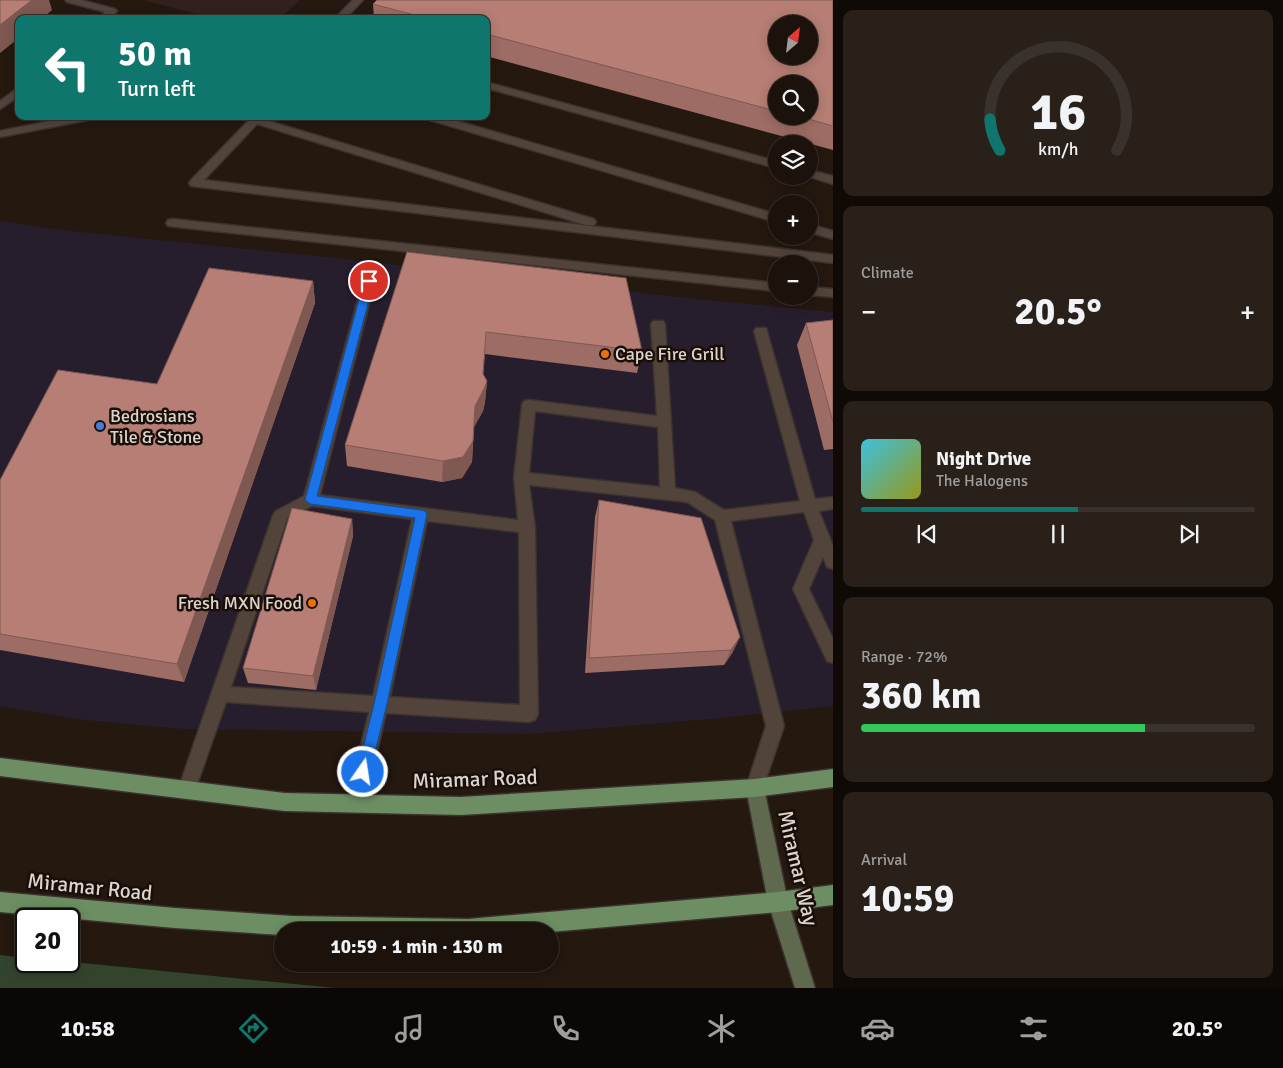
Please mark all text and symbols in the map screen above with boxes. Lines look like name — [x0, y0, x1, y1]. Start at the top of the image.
north arrow — [768, 15, 818, 65]
map controls — [768, 15, 818, 305]
text: 50 m — [118, 32, 192, 75]
icon: left — [35, 35, 100, 100]
text: Turn left — [118, 75, 196, 102]
button: search — [768, 75, 818, 125]
text: 16 — [1030, 80, 1086, 144]
button: layers — [768, 135, 818, 185]
text: km/h — [1038, 138, 1078, 160]
button: + — [768, 195, 818, 245]
button: − — [768, 255, 818, 305]
pin — [348, 260, 390, 302]
text: Climate — [861, 263, 914, 283]
icon: arrive — [355, 267, 383, 295]
text: 20.5° — [1014, 288, 1102, 335]
text: − — [861, 295, 876, 329]
text: + — [1240, 295, 1255, 329]
place label: Cape Fire Grill — [615, 343, 725, 365]
marker: Cape Fire Grill — [599, 348, 611, 360]
place label: Bedrosians Tile & Stone — [110, 405, 201, 448]
marker: Bedrosians Tile & Stone — [94, 420, 106, 432]
text: Night Drive — [936, 447, 1031, 471]
text: The Halogens — [936, 471, 1028, 491]
icon: previous — [913, 520, 941, 548]
icon: pause — [1044, 520, 1072, 548]
icon: next — [1175, 520, 1203, 548]
place label: Fresh MXN Food — [178, 592, 302, 614]
marker: Fresh MXN Food — [306, 597, 318, 609]
text: Range · 72% — [861, 647, 947, 667]
text: 360 km — [861, 672, 982, 719]
position arrow — [336, 745, 388, 797]
street label: Miramar Road — [412, 764, 538, 794]
street label: Miramar Way — [772, 808, 824, 929]
text: Arrival — [861, 850, 907, 870]
street label: Miramar Road — [26, 868, 154, 906]
text: 10:59 — [861, 875, 954, 922]
speed limit sign: 20 — [15, 908, 80, 973]
text: 10:59 · 1 min · 130 m — [330, 935, 503, 959]
icon: directions — [236, 1011, 271, 1046]
icon: music — [392, 1011, 427, 1046]
icon: phone — [548, 1011, 583, 1046]
icon: climate — [704, 1011, 739, 1046]
icon: car — [860, 1011, 895, 1046]
icon: filters — [1016, 1011, 1051, 1046]
text: 10:58 — [61, 1015, 115, 1042]
text: 20.5° — [1172, 1015, 1222, 1042]

